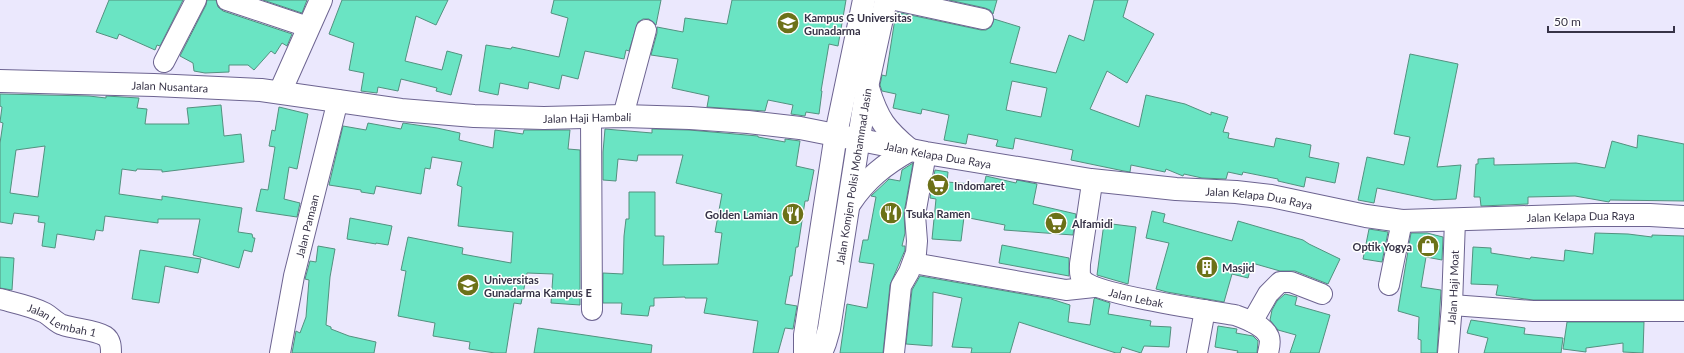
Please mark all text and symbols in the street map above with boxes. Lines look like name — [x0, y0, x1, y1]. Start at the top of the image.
scale bar — [1548, 8, 1674, 34]
school or university icon: Kampus G Universitas Gunadarma — [775, 10, 801, 36]
place label: Kampus G Universitas Gunadarma — [804, 11, 912, 37]
text: 50 m — [1554, 14, 1581, 29]
street label: Jalan Nusantara — [132, 78, 208, 94]
street label: Jalan Komjen Polisi Mohammad Jasin — [833, 87, 873, 265]
street label: Jalan Haji Hambali — [543, 109, 632, 125]
street label: Jalan Kelapa Dua Raya — [884, 138, 992, 170]
supermarket icon: Indomaret — [925, 172, 951, 198]
place label: Indomaret — [954, 179, 1006, 192]
street label: Jalan Kelapa Dua Raya — [1205, 184, 1314, 211]
street label: Jalan Pamaan — [292, 193, 321, 259]
restaurant icon: Tsuka Ramen — [878, 200, 904, 226]
restaurant icon: Golden Lamian — [780, 201, 806, 227]
place label: Tsuka Ramen — [906, 207, 970, 220]
place label: Golden Lamian — [705, 208, 778, 221]
street label: Jalan Kelapa Dua Raya — [1526, 208, 1635, 224]
supermarket icon: Alfamidi — [1043, 210, 1069, 236]
place label: Alfamidi — [1071, 217, 1113, 230]
shop icon: Optik Yogya — [1415, 233, 1441, 259]
place label: Optik Yogya — [1353, 240, 1412, 253]
street label: Jalan Haji Moat — [1444, 250, 1460, 325]
building icon: Masjid — [1194, 254, 1220, 280]
place label: Masjid — [1222, 261, 1255, 274]
school or university icon: Universitas Gunadarma Kampus E — [455, 272, 481, 298]
place label: Universitas Gunadarma Kampus E — [484, 273, 592, 299]
street label: Jalan Lebak — [1108, 285, 1165, 309]
street label: Jalan Lembah 1 — [26, 300, 98, 339]

